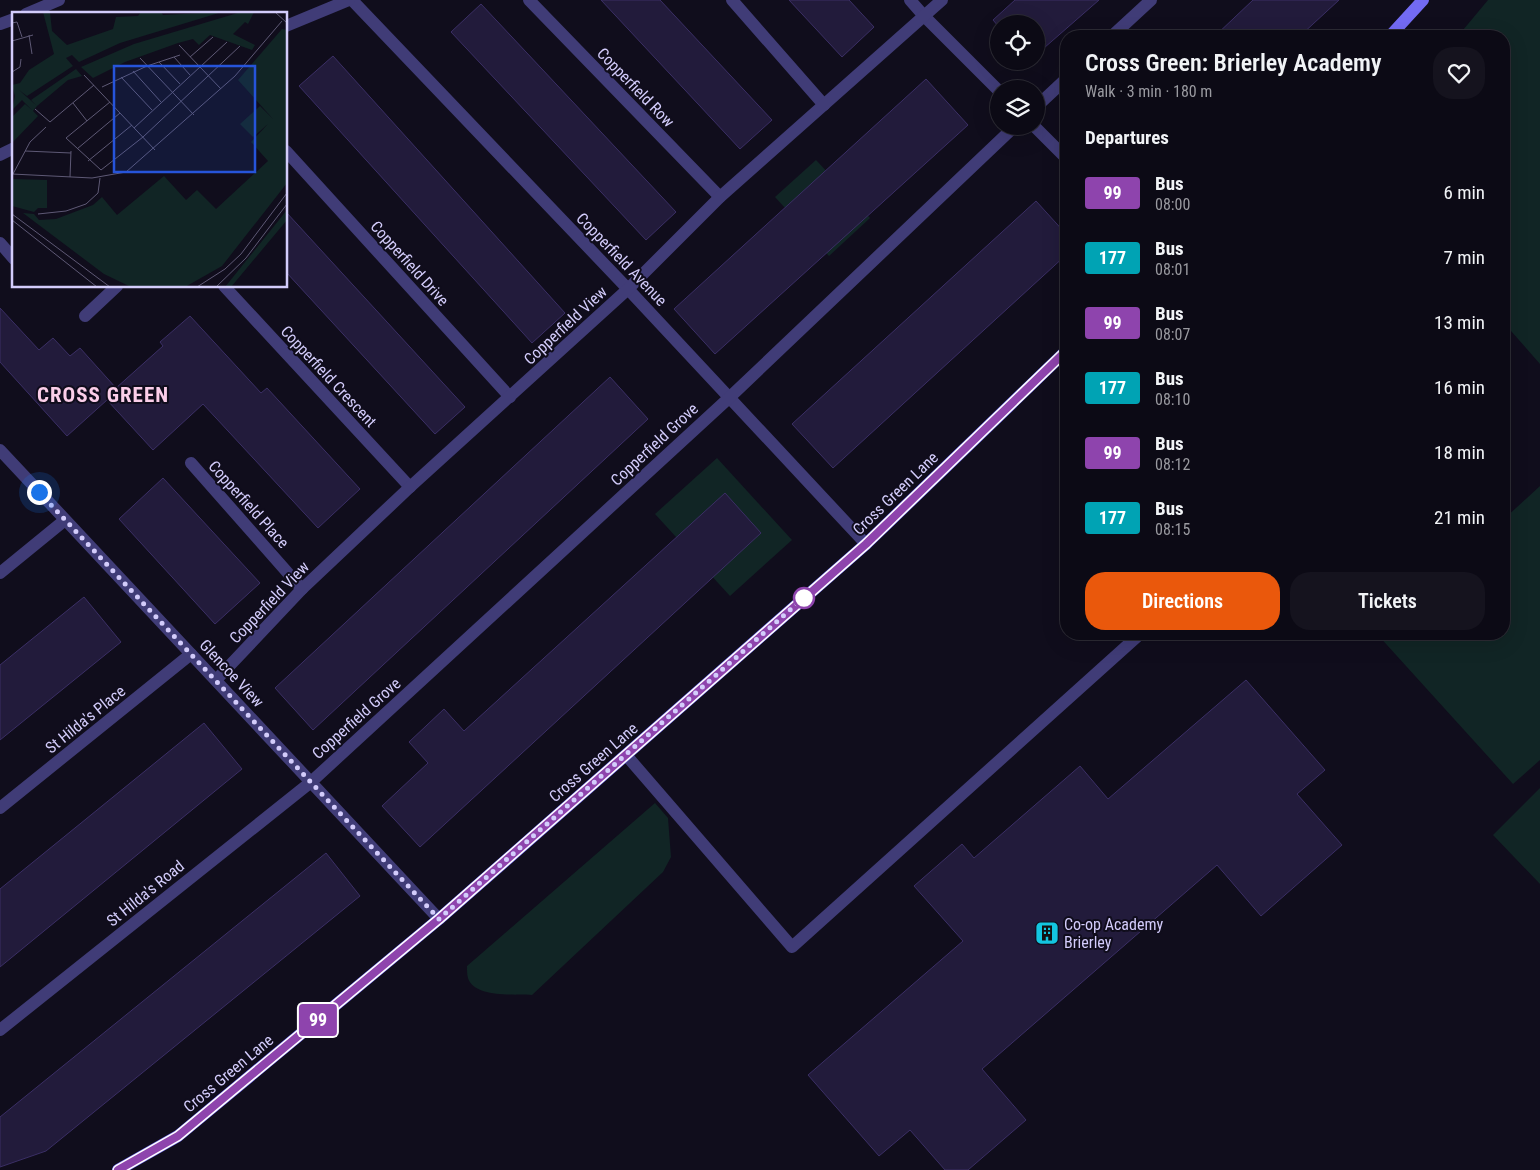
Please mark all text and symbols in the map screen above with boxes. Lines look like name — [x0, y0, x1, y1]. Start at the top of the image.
inset map — [12, 12, 288, 288]
map controls — [990, 15, 1045, 135]
button: locate — [990, 15, 1045, 70]
street label: Copperfield Row — [593, 44, 678, 131]
button: heart — [1433, 47, 1485, 99]
text: Cross Green: Brierley Academy — [1085, 49, 1382, 77]
button: layers — [990, 80, 1045, 135]
text: Walk · 3 min · 180 m — [1085, 82, 1212, 101]
text: Departures — [1085, 126, 1169, 149]
text: Bus — [1155, 172, 1184, 195]
text: 6 min — [1443, 181, 1485, 204]
text: 99 — [1103, 182, 1122, 203]
text: 08:00 — [1155, 195, 1190, 214]
street label: Copperfield Avenue — [572, 209, 671, 310]
street label: Copperfield Drive — [366, 217, 453, 310]
text: Bus — [1155, 237, 1184, 260]
text: 7 min — [1443, 246, 1485, 269]
text: 177 — [1099, 247, 1126, 268]
text: 08:01 — [1155, 260, 1190, 279]
street label: Copperfield View — [520, 282, 611, 369]
text: Bus — [1155, 302, 1184, 325]
text: 13 min — [1434, 311, 1485, 334]
text: 99 — [1103, 312, 1122, 333]
street label: Copperfield Crescent — [277, 322, 381, 431]
text: 08:07 — [1155, 325, 1190, 344]
text: Bus — [1155, 367, 1184, 390]
text: 16 min — [1434, 376, 1485, 399]
text: 177 — [1099, 377, 1126, 398]
district label: CROSS GREEN — [37, 383, 169, 407]
text: 08:10 — [1155, 390, 1190, 409]
street label: Copperfield Grove — [607, 399, 702, 490]
text: Bus — [1155, 432, 1184, 455]
text: 18 min — [1434, 441, 1485, 464]
text: 99 — [1103, 442, 1122, 463]
street label: Cross Green Lane — [849, 448, 942, 539]
text: 08:12 — [1155, 455, 1190, 474]
street label: Copperfield Place — [204, 457, 293, 552]
your location — [27, 480, 52, 505]
text: Bus — [1155, 497, 1184, 520]
text: 21 min — [1434, 506, 1485, 529]
text: 177 — [1099, 507, 1126, 528]
text: 08:15 — [1155, 520, 1190, 539]
street label: Copperfield View — [226, 557, 313, 647]
button: Directions — [1085, 572, 1280, 630]
button: Tickets — [1290, 572, 1485, 630]
unlabelled marker — [793, 587, 815, 609]
street label: Glencoe View — [196, 636, 268, 711]
street label: Copperfield Grove — [308, 674, 404, 763]
street label: St Hilda's Place — [42, 681, 129, 757]
street label: Cross Green Lane — [545, 719, 642, 806]
street label: St Hilda's Road — [103, 856, 188, 930]
place label: Co-op Academy Brierley — [1064, 915, 1163, 952]
building icon: Co-op Academy Brierley — [1034, 920, 1060, 946]
line badge: 99 — [296, 1004, 340, 1036]
text: 99 — [309, 1009, 327, 1030]
street label: Cross Green Lane — [180, 1030, 277, 1116]

